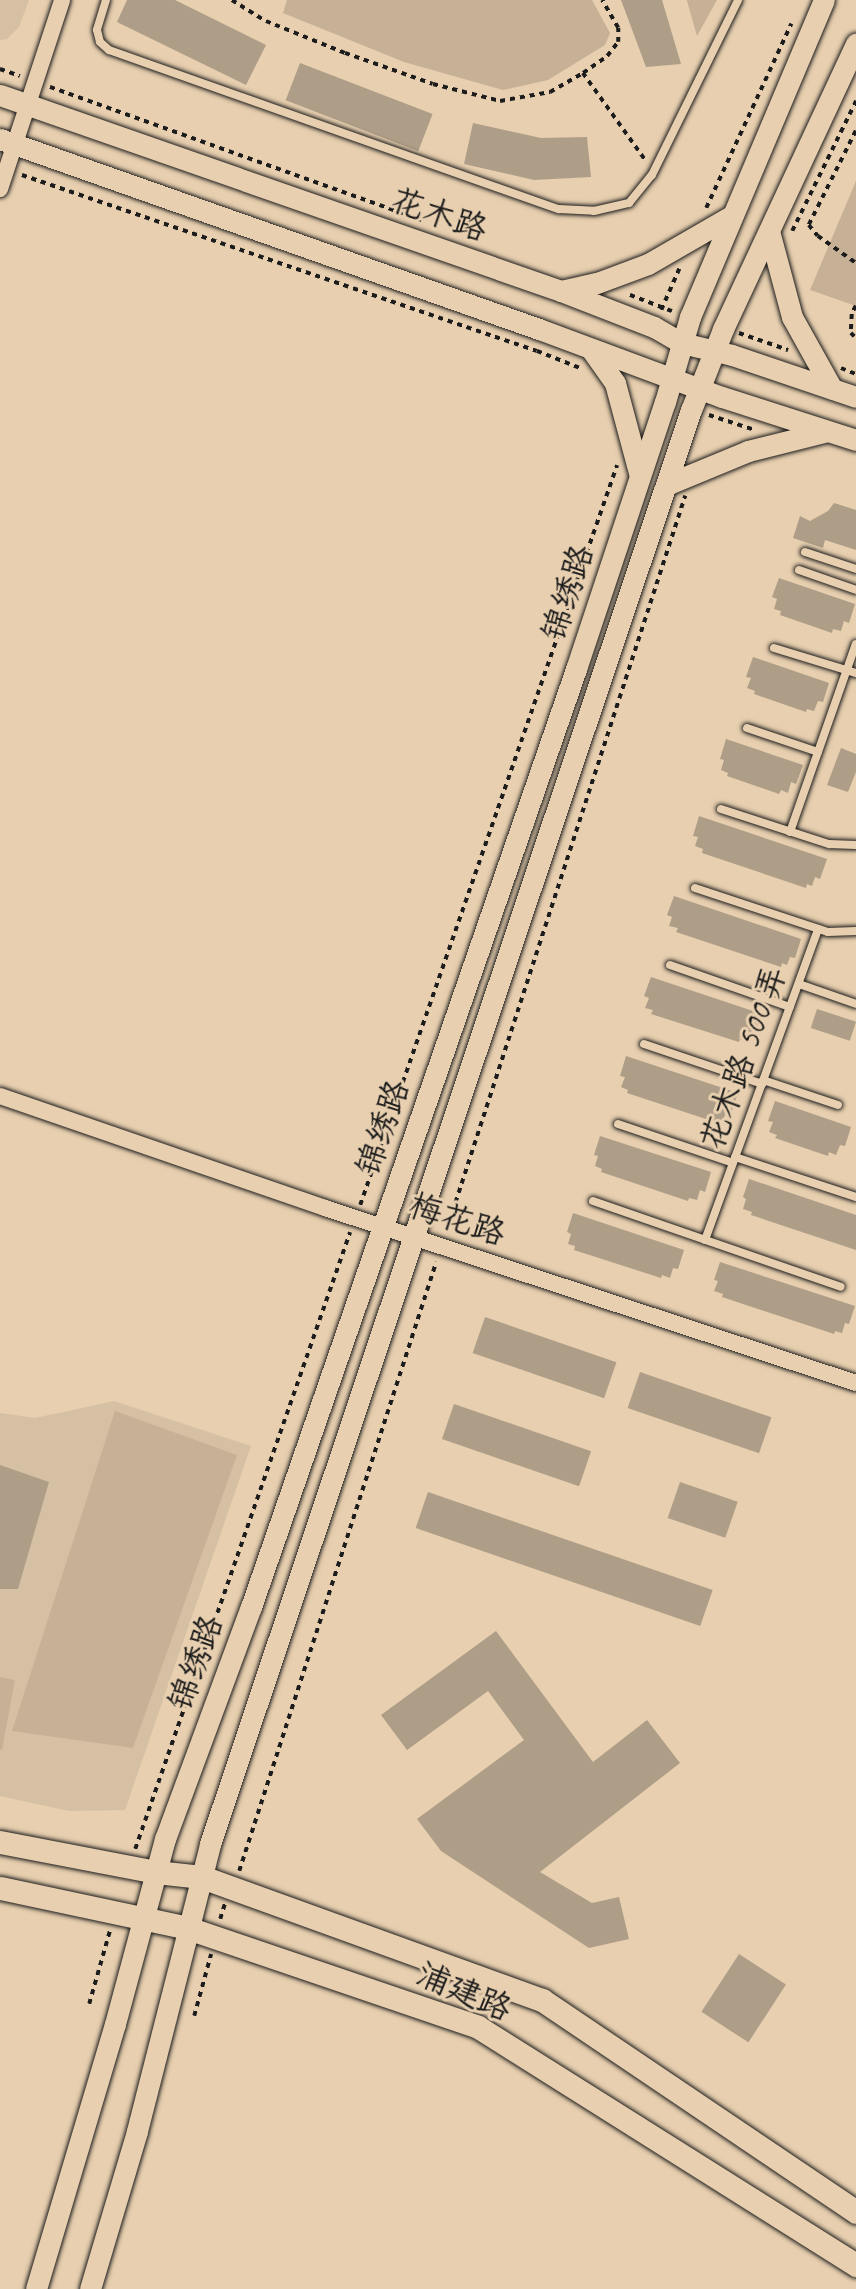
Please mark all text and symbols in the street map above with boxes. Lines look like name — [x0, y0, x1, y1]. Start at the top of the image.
street label: 花木路 — [386, 180, 492, 250]
street label: 锦绣路 — [534, 540, 602, 646]
street label: 花木路 500 弄 — [692, 961, 796, 1155]
street label: 锦绣路 — [348, 1075, 418, 1181]
street label: 梅花路 — [404, 1186, 510, 1254]
street label: 锦绣路 — [160, 1610, 232, 1716]
street label: 浦建路 — [411, 1954, 517, 2030]

